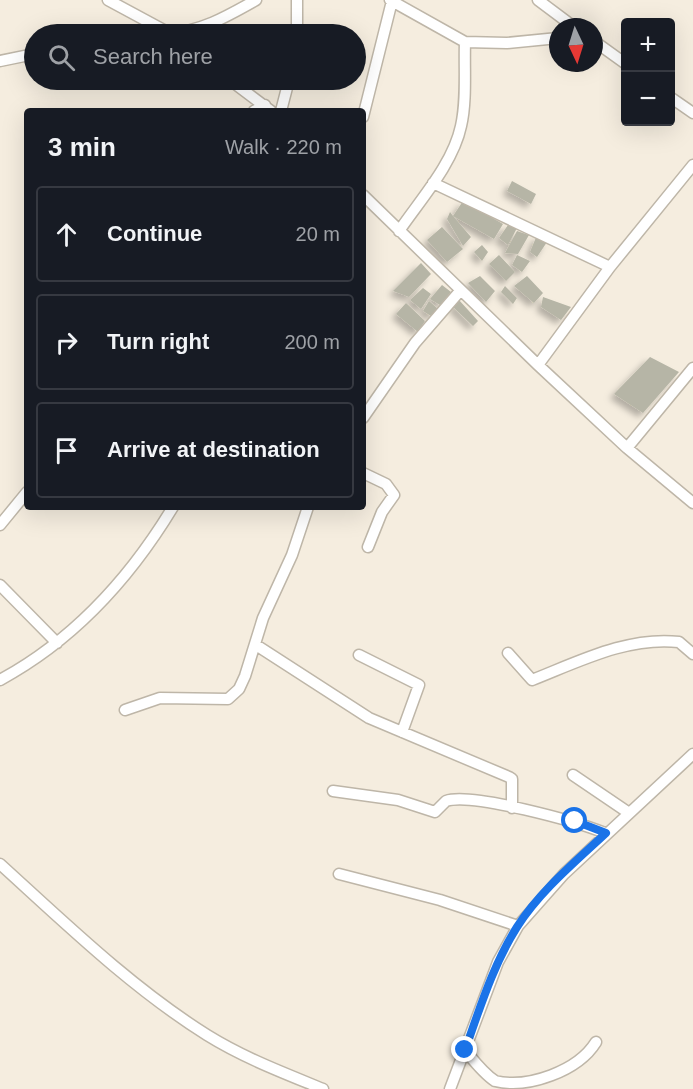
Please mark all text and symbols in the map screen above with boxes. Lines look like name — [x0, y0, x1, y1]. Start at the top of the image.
north arrow — [549, 18, 603, 72]
map controls — [621, 18, 675, 126]
button: + — [621, 18, 675, 72]
search box — [24, 24, 366, 90]
icon: search — [45, 41, 78, 74]
text: Search here — [93, 44, 213, 69]
button: − — [621, 72, 675, 126]
text: 3 min — [48, 132, 116, 162]
text: Walk · 220 m — [225, 136, 342, 158]
icon: ahead — [50, 218, 83, 251]
text: Continue — [107, 221, 202, 246]
text: 20 m — [296, 223, 340, 245]
icon: right — [50, 326, 83, 359]
text: Turn right — [107, 329, 209, 354]
text: 200 m — [284, 331, 340, 353]
icon: arrive — [50, 434, 83, 467]
text: Arrive at destination — [107, 437, 320, 462]
route start — [561, 807, 587, 833]
route end — [451, 1036, 477, 1062]

